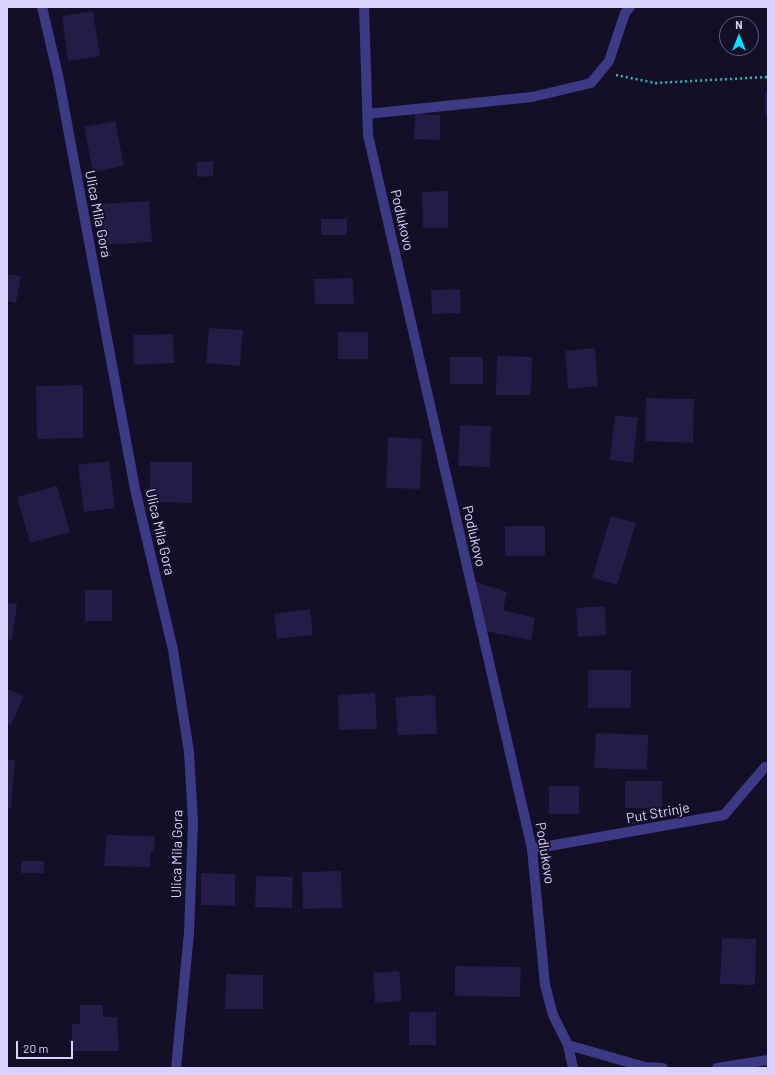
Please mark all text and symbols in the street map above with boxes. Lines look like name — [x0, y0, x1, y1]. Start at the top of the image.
north arrow — [719, 16, 759, 56]
text: N — [735, 18, 743, 31]
street label: Ulica Mila Gora — [81, 169, 115, 259]
street label: Podlukovo — [387, 188, 417, 252]
street label: Ulica Mila Gora — [142, 487, 178, 577]
street label: Podlukovo — [459, 504, 489, 568]
street label: Put Strinje — [625, 799, 691, 827]
street label: Ulica Mila Gora — [168, 810, 186, 898]
street label: Podlukovo — [532, 821, 558, 885]
scale bar — [18, 1033, 75, 1059]
text: 20 m — [23, 1041, 49, 1055]

